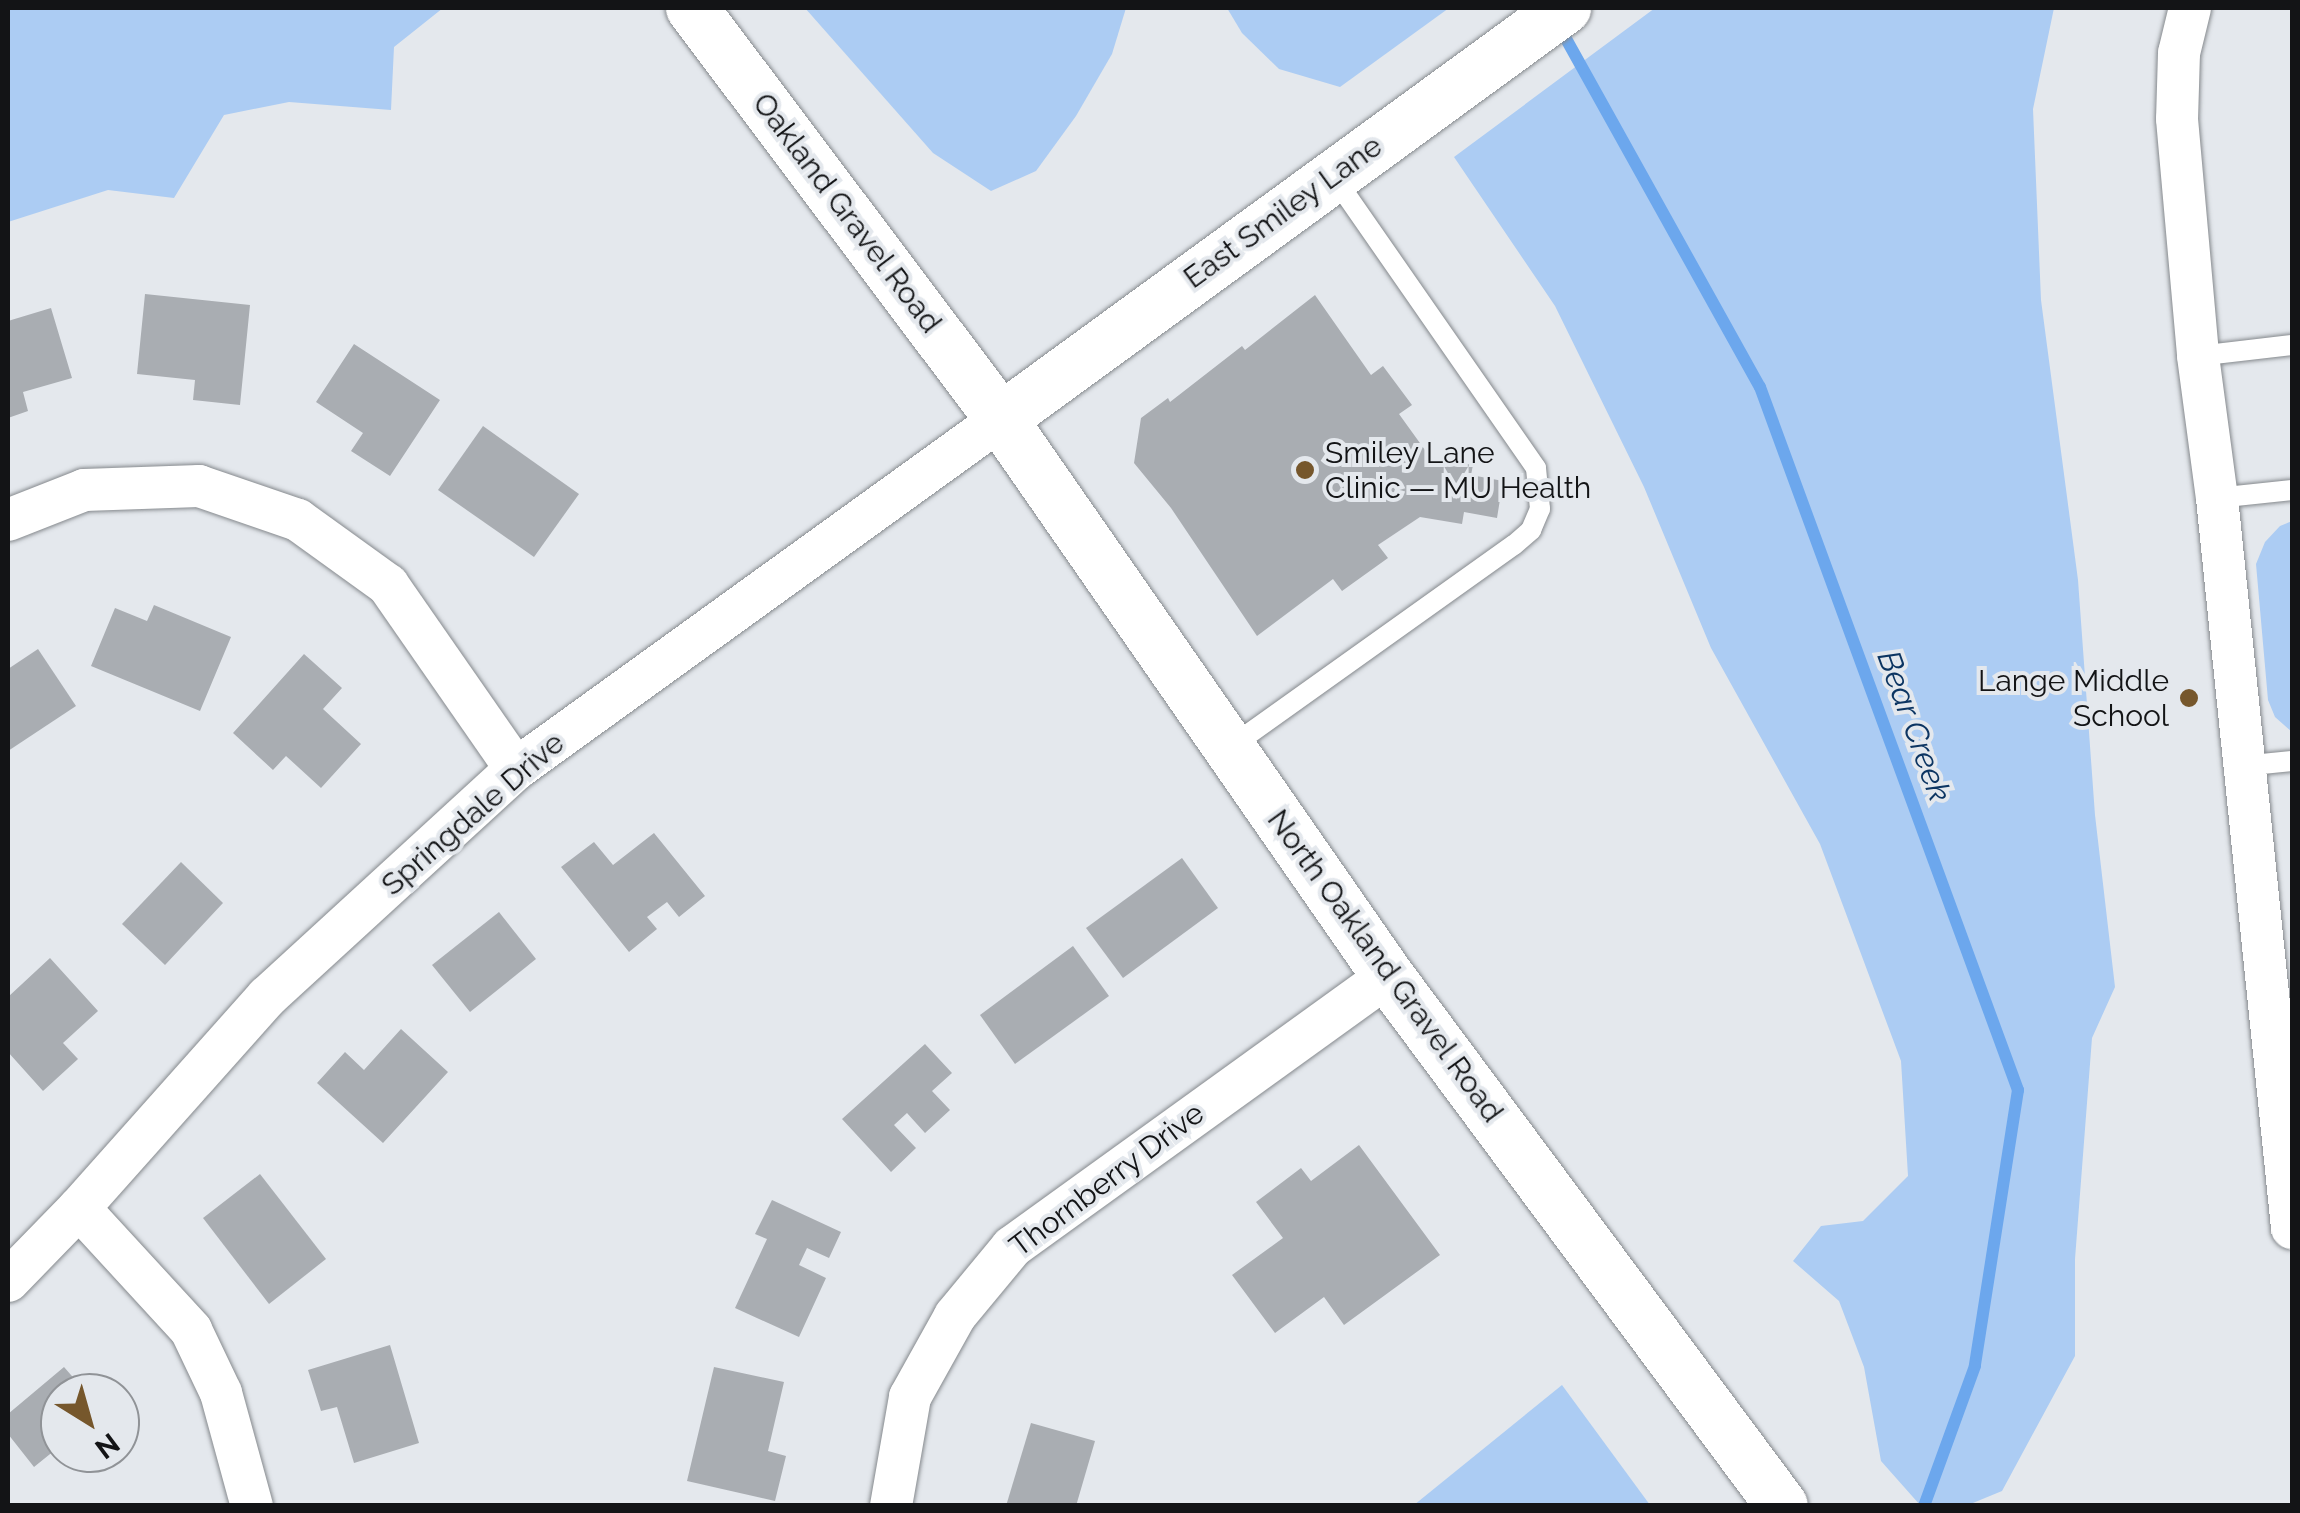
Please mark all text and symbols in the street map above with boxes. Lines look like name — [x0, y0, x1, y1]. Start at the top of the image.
street label: Oakland Gravel Road — [745, 86, 949, 340]
street label: East Smiley Lane — [1176, 128, 1390, 296]
place label: Smiley Lane Clinic — MU Health — [1325, 435, 1591, 506]
marker: Smiley Lane Clinic — MU Health — [1294, 459, 1316, 481]
water label: Bear Creek — [1869, 645, 1959, 807]
place label: Lange Middle School — [1978, 663, 2169, 734]
marker: Lange Middle School — [2178, 687, 2200, 709]
street label: Springdale Drive — [374, 725, 572, 903]
street label: North Oakland Gravel Road — [1259, 802, 1511, 1130]
street label: Thornberry Drive — [1003, 1095, 1211, 1265]
north arrow — [40, 1373, 140, 1473]
text: N — [89, 1426, 126, 1465]

